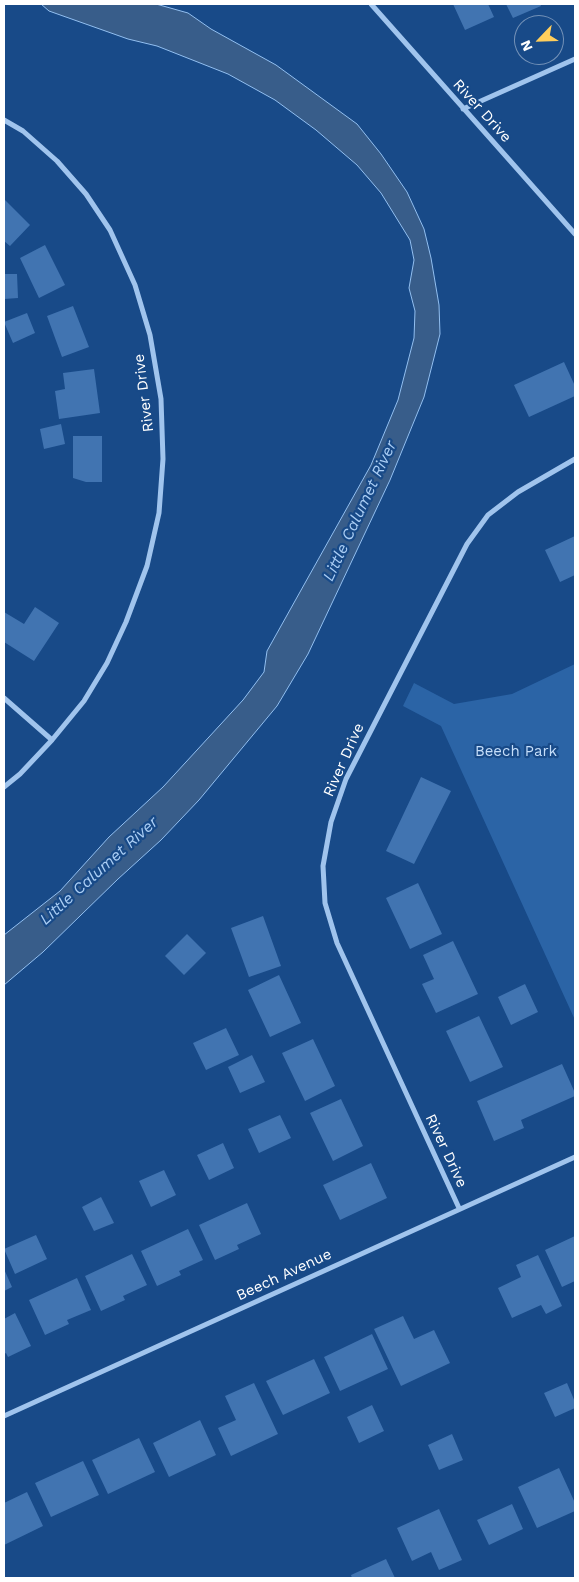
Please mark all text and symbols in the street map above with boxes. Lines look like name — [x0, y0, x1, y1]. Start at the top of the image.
north arrow — [514, 15, 564, 65]
text: N — [517, 38, 536, 54]
street label: River Drive — [449, 76, 515, 146]
street label: River Drive — [130, 353, 158, 433]
water label: Little Calumet River — [319, 438, 401, 584]
street label: River Drive — [320, 720, 368, 800]
park label: Beech Park — [475, 743, 557, 761]
water label: Little Calumet River — [36, 813, 162, 929]
street label: River Drive — [421, 1111, 471, 1191]
street label: Beech Avenue — [234, 1245, 334, 1305]

